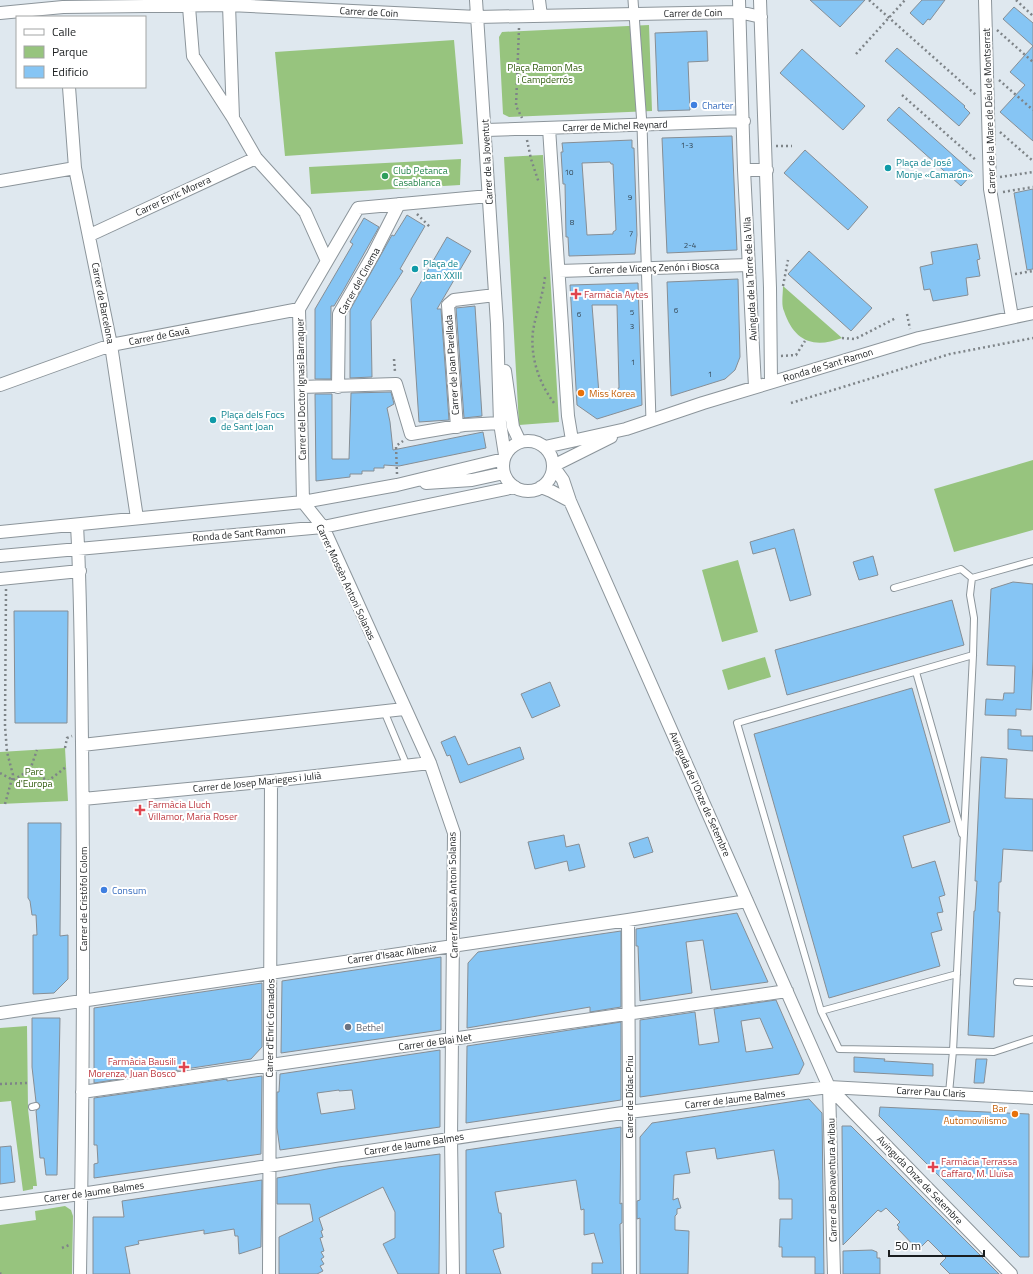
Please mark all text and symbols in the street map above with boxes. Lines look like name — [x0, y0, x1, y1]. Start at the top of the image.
street label: Carrer de Coin — [339, 3, 399, 21]
street label: Carrer de Coin — [664, 5, 722, 21]
legend — [16, 16, 146, 88]
text: Calle — [52, 22, 76, 41]
street label: Carrer de la Mare de Déu de Montserrat — [979, 27, 999, 194]
text: Parque — [52, 42, 88, 61]
park label: Plaça Ramon Mas i Campderrós — [507, 60, 583, 87]
text: Edificio — [52, 62, 88, 81]
place label: Charter — [702, 98, 734, 113]
marker: Charter — [689, 100, 699, 110]
street label: Carrer de Michel Reynard — [562, 117, 668, 135]
street label: Carrer de la Joventut — [477, 118, 497, 205]
house number: 1-3 — [681, 139, 693, 151]
place label: Plaça de José Monje «Camarón» — [896, 155, 973, 182]
place label: Club Petanca Casablanca — [393, 163, 448, 190]
marker: Plaça de José Monje «Camarón» — [883, 163, 893, 173]
house number: 10 — [565, 166, 574, 178]
marker: Club Petanca Casablanca — [380, 171, 390, 181]
street label: Carrer Enric Morera — [133, 172, 213, 220]
house number: 9 — [628, 191, 633, 203]
house number: 8 — [570, 216, 575, 228]
street label: Avinguda de la Torre de la Vila — [739, 217, 761, 341]
house number: 7 — [629, 227, 633, 239]
house number: 2-4 — [684, 239, 697, 251]
street label: Carrer del Cinema — [334, 245, 384, 317]
place label: Plaça de Joan XXIII — [423, 256, 462, 283]
street label: Carrer de Vicenç Zenón i Biosca — [589, 258, 719, 278]
street label: Carrer de Barcelona — [88, 261, 118, 345]
marker: Plaça de Joan XXIII — [410, 264, 420, 274]
place label: Farmàcia Aytes — [584, 287, 649, 302]
marker: Farmàcia Aytes — [571, 289, 581, 299]
house number: 6 — [674, 304, 679, 316]
house number: 5 — [630, 306, 635, 318]
house number: 6 — [577, 308, 582, 320]
street label: Carrer de Joan Parellada — [441, 314, 463, 416]
street label: Carrer del Doctor Ignasi Barraquer — [292, 317, 310, 460]
house number: 3 — [630, 320, 634, 332]
street label: Carrer de Gavà — [127, 323, 191, 349]
street label: Ronda de Sant Ramon — [781, 344, 875, 386]
house number: 1 — [631, 356, 635, 368]
house number: 1 — [708, 368, 712, 380]
place label: Miss Korea — [589, 386, 635, 401]
marker: Miss Korea — [576, 388, 586, 398]
place label: Plaça dels Focs de Sant Joan — [221, 407, 285, 434]
marker: Plaça dels Focs de Sant Joan — [208, 415, 218, 425]
street label: Ronda de Sant Ramon — [192, 522, 286, 546]
street label: Carrer Mossèn Antoni Solanas — [312, 522, 380, 643]
street label: Avinguda de l'Onze de Setembre — [666, 729, 734, 859]
park label: Parc d'Europa — [15, 764, 53, 791]
street label: Carrer de Josep Marieges i Julià — [192, 768, 322, 796]
place label: Farmàcia Lluch Villamor, Maria Roser — [148, 797, 238, 824]
marker: Farmàcia Lluch Villamor, Maria Roser — [135, 805, 145, 815]
street label: Carrer Mossèn Antoni Solanas — [444, 831, 462, 958]
street label: Carrer de Cristòfol Colom — [76, 847, 91, 951]
place label: Consum — [112, 883, 146, 898]
marker: Consum — [99, 885, 109, 895]
street label: Carrer d'Isaac Albeniz — [347, 940, 438, 968]
street label: Carrer d'Enric Granados — [262, 978, 278, 1077]
place label: Bethel — [356, 1020, 383, 1035]
marker: Bethel — [343, 1022, 353, 1032]
street label: Carrer de Blai Net — [397, 1029, 473, 1055]
place label: Farmàcia Bausili Morenza, Juan Bosco — [88, 1054, 176, 1081]
street label: Carrer de Dídac Priu — [622, 1056, 637, 1138]
marker: Farmàcia Bausili Morenza, Juan Bosco — [179, 1062, 189, 1072]
street label: Carrer Pau Claris — [896, 1083, 966, 1101]
street label: Carrer de Jaume Balmes — [684, 1085, 786, 1113]
place label: Bar Automovilismo — [944, 1101, 1008, 1128]
marker: Bar Automovilismo — [1010, 1109, 1020, 1119]
street label: Carrer de Bonaventura Aribau — [823, 1118, 841, 1242]
street label: Carrer de Jaume Balmes — [363, 1129, 465, 1159]
street label: Avinguda Onze de Setembre — [873, 1132, 967, 1228]
place label: Farmàcia Terrassa Caffaro, M. Lluïsa — [941, 1154, 1017, 1181]
marker: Farmàcia Terrassa Caffaro, M. Lluïsa — [928, 1162, 938, 1172]
street label: Carrer de Jaume Balmes — [43, 1178, 145, 1206]
scale bar — [889, 1232, 984, 1258]
text: 50 m — [895, 1236, 921, 1255]

